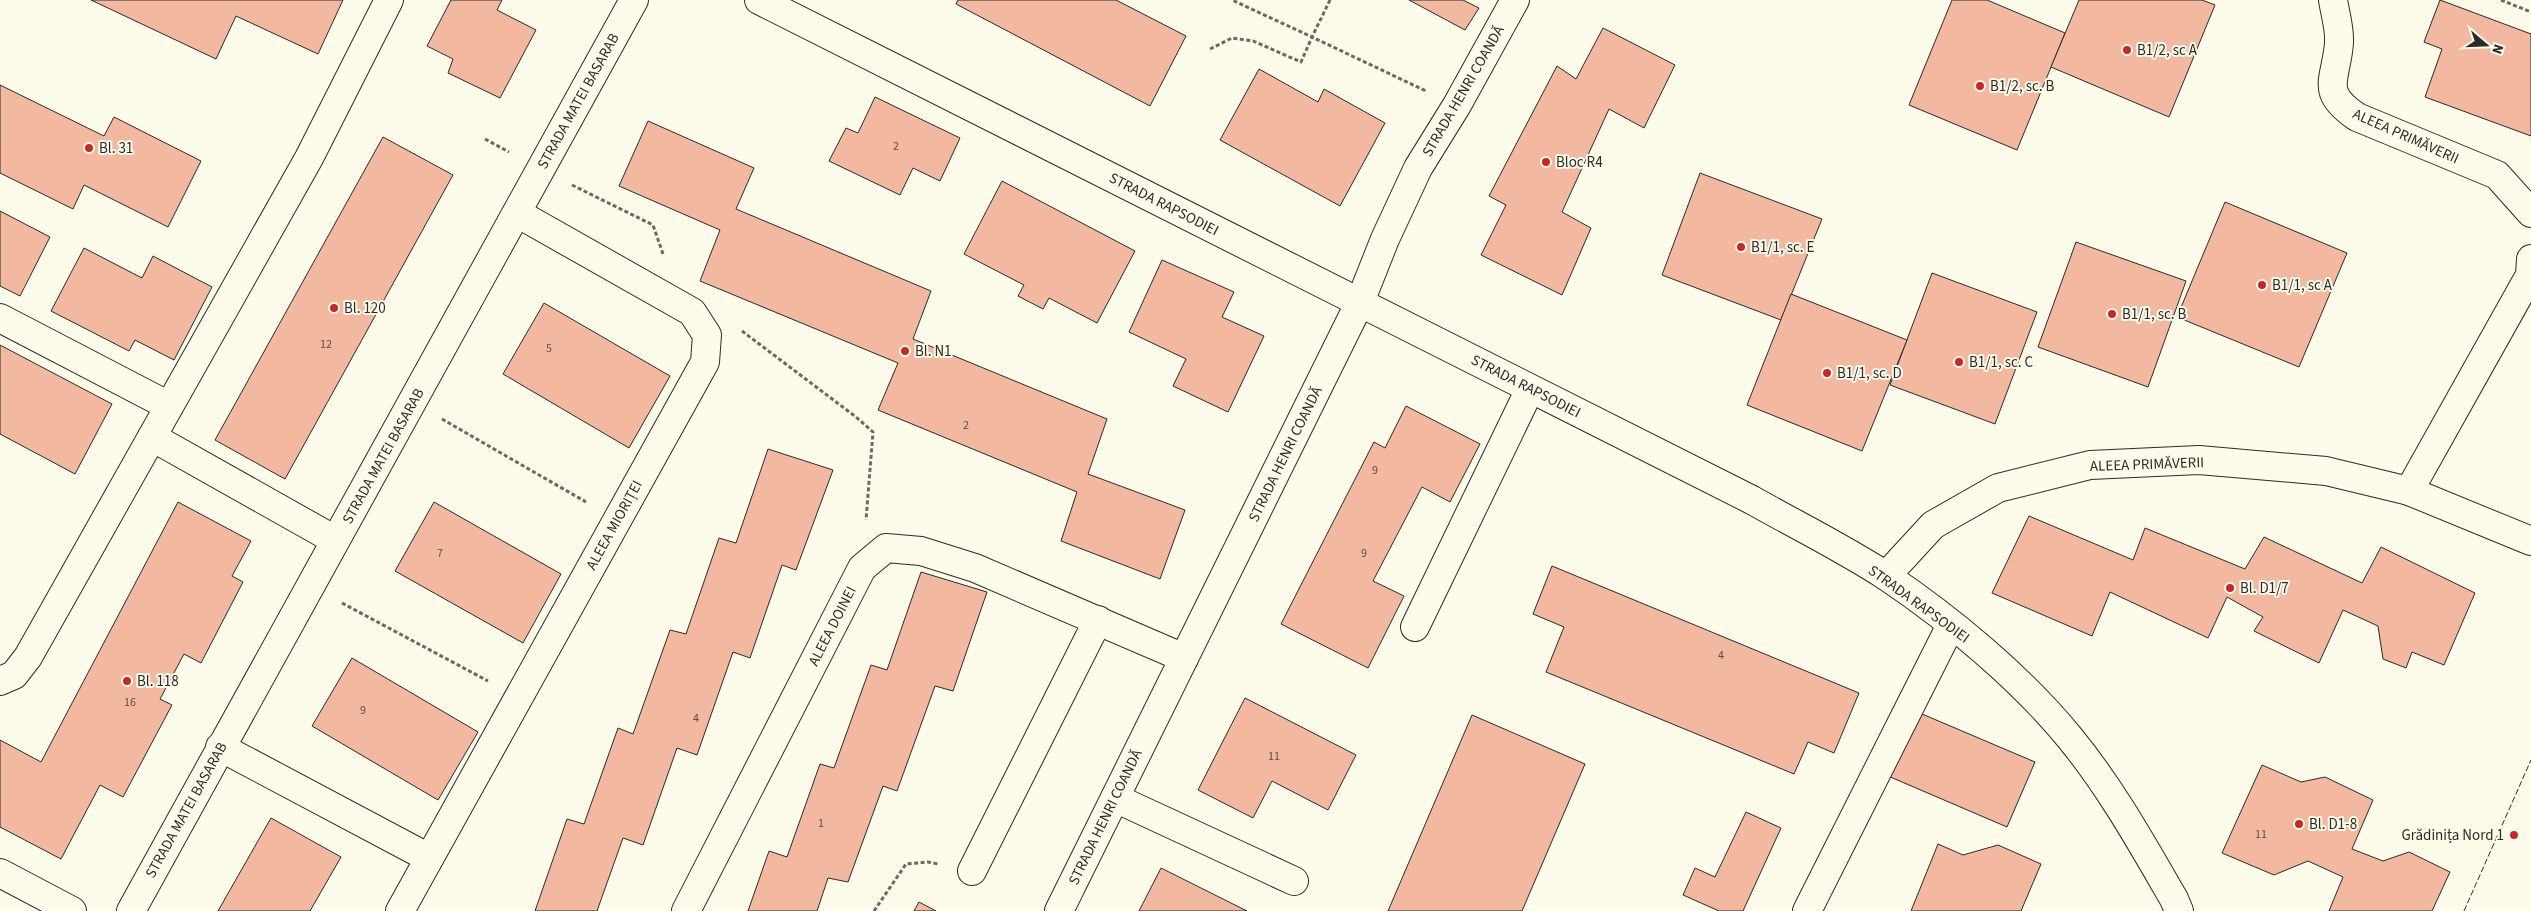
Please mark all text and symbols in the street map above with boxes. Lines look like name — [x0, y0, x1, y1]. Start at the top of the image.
north arrow — [2461, 20, 2511, 70]
street label: STRADA HENRI COANDĂ — [1417, 21, 1510, 161]
street label: STRADA MATEI BASARAB — [532, 29, 625, 173]
place label: B1/2, sc A — [2137, 40, 2198, 61]
text: N — [2486, 41, 2508, 57]
marker: B1/2, sc A — [2121, 44, 2133, 56]
place label: B1/2, sc. B — [1990, 76, 2055, 97]
marker: B1/2, sc. B — [1974, 80, 1986, 92]
street label: ALEEA PRIMĂVERII — [2349, 104, 2462, 169]
place label: Bl. 31 — [99, 138, 133, 159]
house number: 2 — [893, 138, 899, 155]
marker: Bl. 31 — [83, 142, 95, 154]
place label: Bloc R4 — [1556, 152, 1603, 173]
marker: Bloc R4 — [1540, 156, 1552, 168]
street label: STRADA RAPSODIEI — [1105, 168, 1222, 241]
place label: B1/1, sc. E — [1751, 237, 1815, 258]
marker: B1/1, sc. E — [1735, 241, 1747, 253]
place label: B1/1, sc A — [2272, 275, 2333, 296]
marker: B1/1, sc A — [2256, 279, 2268, 291]
place label: Bl. 120 — [344, 298, 386, 319]
marker: Bl. 120 — [328, 302, 340, 314]
place label: B1/1, sc. B — [2122, 304, 2187, 325]
marker: B1/1, sc. B — [2106, 308, 2118, 320]
house number: 12 — [320, 336, 332, 353]
house number: 5 — [546, 340, 552, 357]
place label: Bl. N1 — [915, 341, 952, 362]
marker: Bl. N1 — [899, 345, 911, 357]
street label: STRADA RAPSODIEI — [1467, 350, 1584, 423]
place label: B1/1, sc. C — [1969, 352, 2034, 373]
marker: B1/1, sc. C — [1953, 356, 1965, 368]
place label: B1/1, sc. D — [1837, 363, 1902, 384]
marker: B1/1, sc. D — [1821, 367, 1833, 379]
street label: STRADA HENRI COANDĂ — [1243, 382, 1328, 526]
street label: STRADA MATEI BASARAB — [337, 384, 430, 528]
house number: 2 — [963, 417, 969, 434]
street label: ALEEA PRIMĂVERII — [2090, 452, 2204, 477]
house number: 9 — [1372, 462, 1378, 479]
street label: ALEEA MIORIȚEI — [581, 477, 648, 574]
house number: 7 — [437, 545, 443, 562]
house number: 9 — [1361, 545, 1367, 562]
street label: STRADA RAPSODIEI — [1864, 560, 1974, 648]
place label: Bl. D1/7 — [2240, 578, 2289, 599]
marker: Bl. D1/7 — [2224, 582, 2236, 594]
street label: ALEEA DOINEI — [803, 583, 862, 670]
house number: 4 — [1718, 647, 1724, 664]
place label: Bl. 118 — [137, 671, 179, 692]
marker: Bl. 118 — [121, 675, 133, 687]
house number: 16 — [124, 694, 136, 711]
house number: 9 — [360, 702, 366, 719]
house number: 4 — [693, 710, 699, 727]
street label: STRADA MATEI BASARAB — [140, 738, 233, 882]
street label: STRADA HENRI COANDĂ — [1063, 745, 1148, 889]
house number: 11 — [1268, 748, 1280, 765]
place label: Bl. D1-8 — [2309, 814, 2357, 835]
house number: 1 — [818, 815, 824, 832]
marker: Bl. D1-8 — [2293, 818, 2305, 830]
place label: Grădinița Nord 1 — [2401, 825, 2504, 846]
house number: 11 — [2255, 826, 2267, 843]
marker: Grădinița Nord 1 — [2508, 829, 2520, 841]

